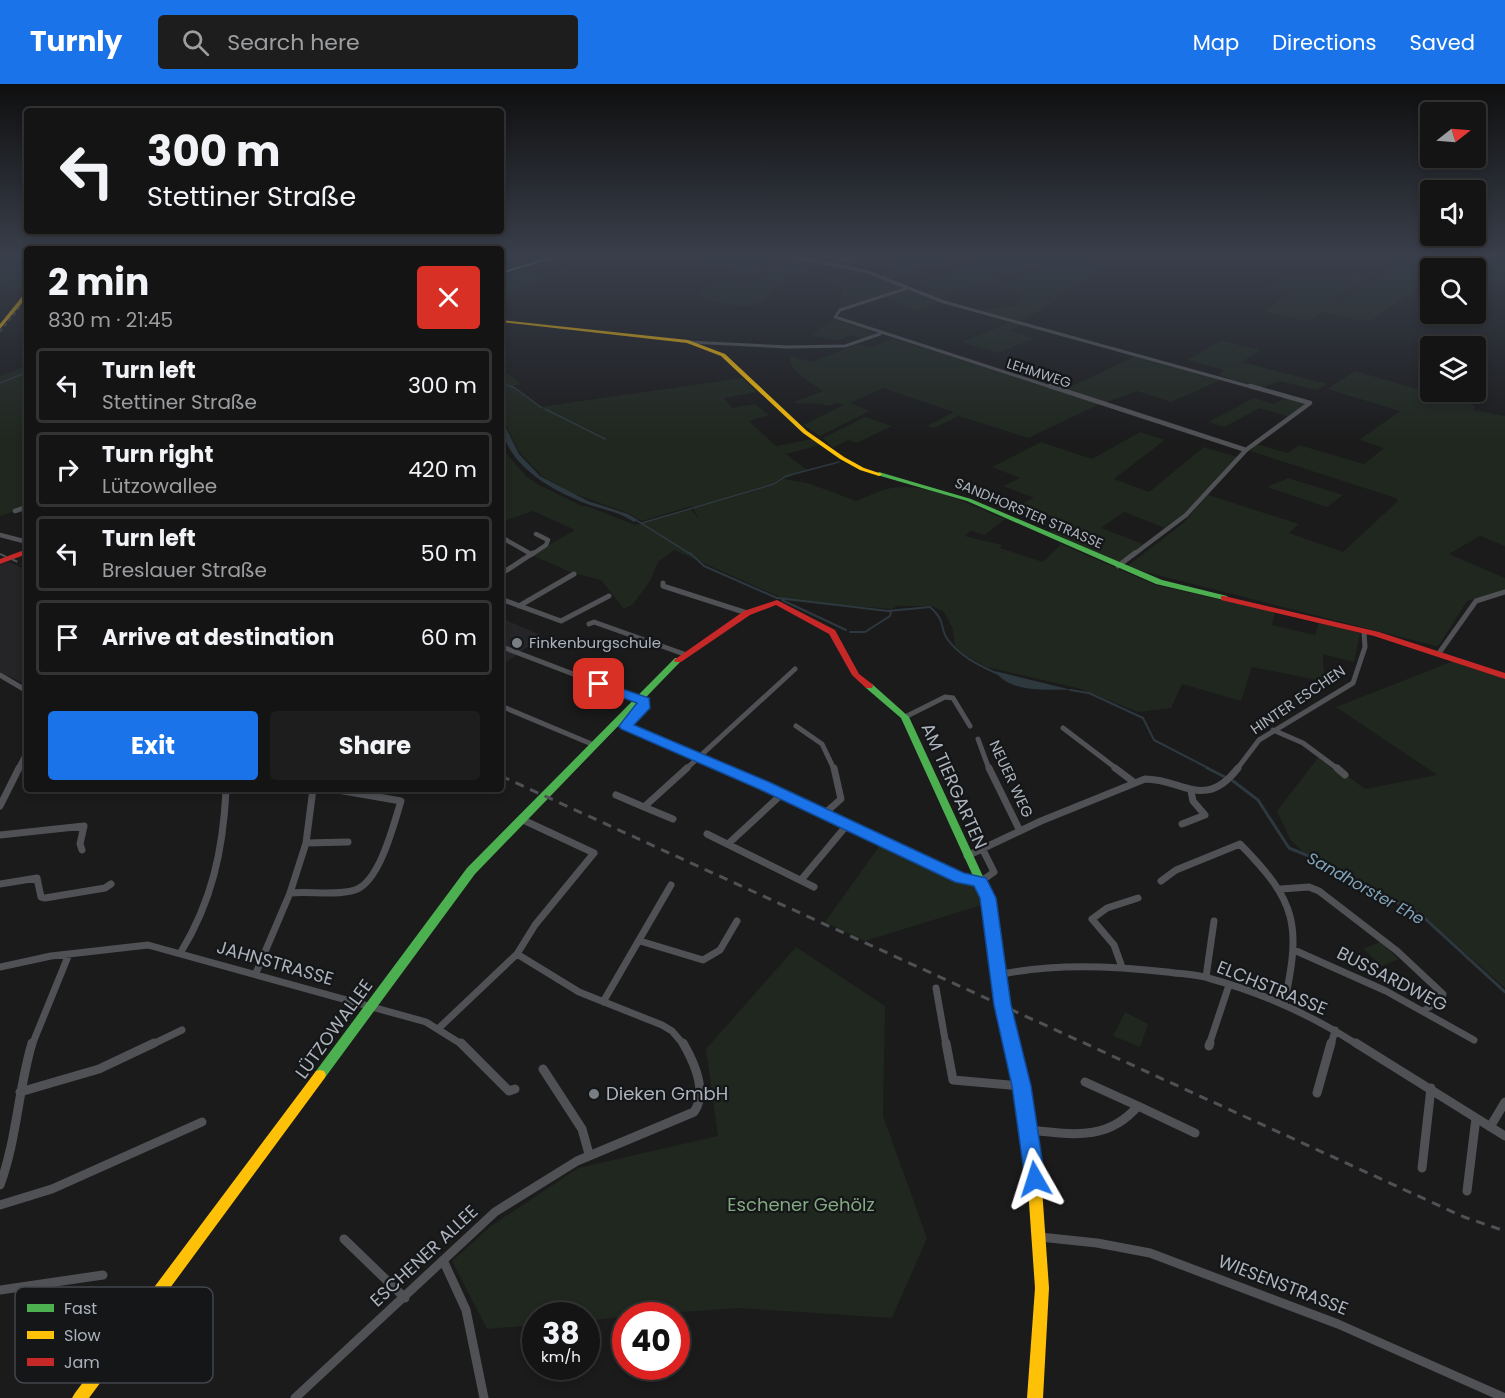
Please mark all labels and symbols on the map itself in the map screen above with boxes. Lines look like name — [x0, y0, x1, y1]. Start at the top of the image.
north arrow — [1420, 102, 1486, 168]
street label: LEHMWEG — [1004, 353, 1074, 393]
street label: SANDHORSTER STRASSE — [952, 473, 1106, 553]
place label: Finkenburgschule — [529, 632, 661, 653]
marker: Finkenburgschule — [510, 636, 524, 650]
pin — [573, 658, 624, 709]
street label: HINTER ESCHEN — [1246, 660, 1349, 739]
street label: AM TIERGARTEN — [915, 719, 993, 853]
street label: NEUER WEG — [984, 737, 1039, 821]
water label: Sandhorster Ehe — [1303, 847, 1429, 930]
street label: JAHNSTRASSE — [214, 934, 337, 991]
street label: BUSSARDWEG — [1333, 940, 1452, 1017]
street label: ELCHSTRASSE — [1213, 954, 1331, 1021]
street label: LÜTZOWALLEE — [289, 974, 378, 1083]
place label: Dieken GmbH — [606, 1081, 728, 1106]
marker: Dieken GmbH — [587, 1087, 601, 1101]
position arrow — [1003, 1147, 1067, 1211]
park label: Eschener Gehölz — [727, 1192, 875, 1217]
street label: ESCHENER ALLEE — [364, 1199, 483, 1312]
street label: WIESENSTRASSE — [1215, 1248, 1352, 1321]
legend — [15, 1287, 213, 1383]
text: Fast — [64, 1297, 97, 1320]
speed limit sign: 40 — [612, 1302, 690, 1380]
text: Slow — [64, 1324, 101, 1347]
text: Jam — [64, 1351, 100, 1374]

